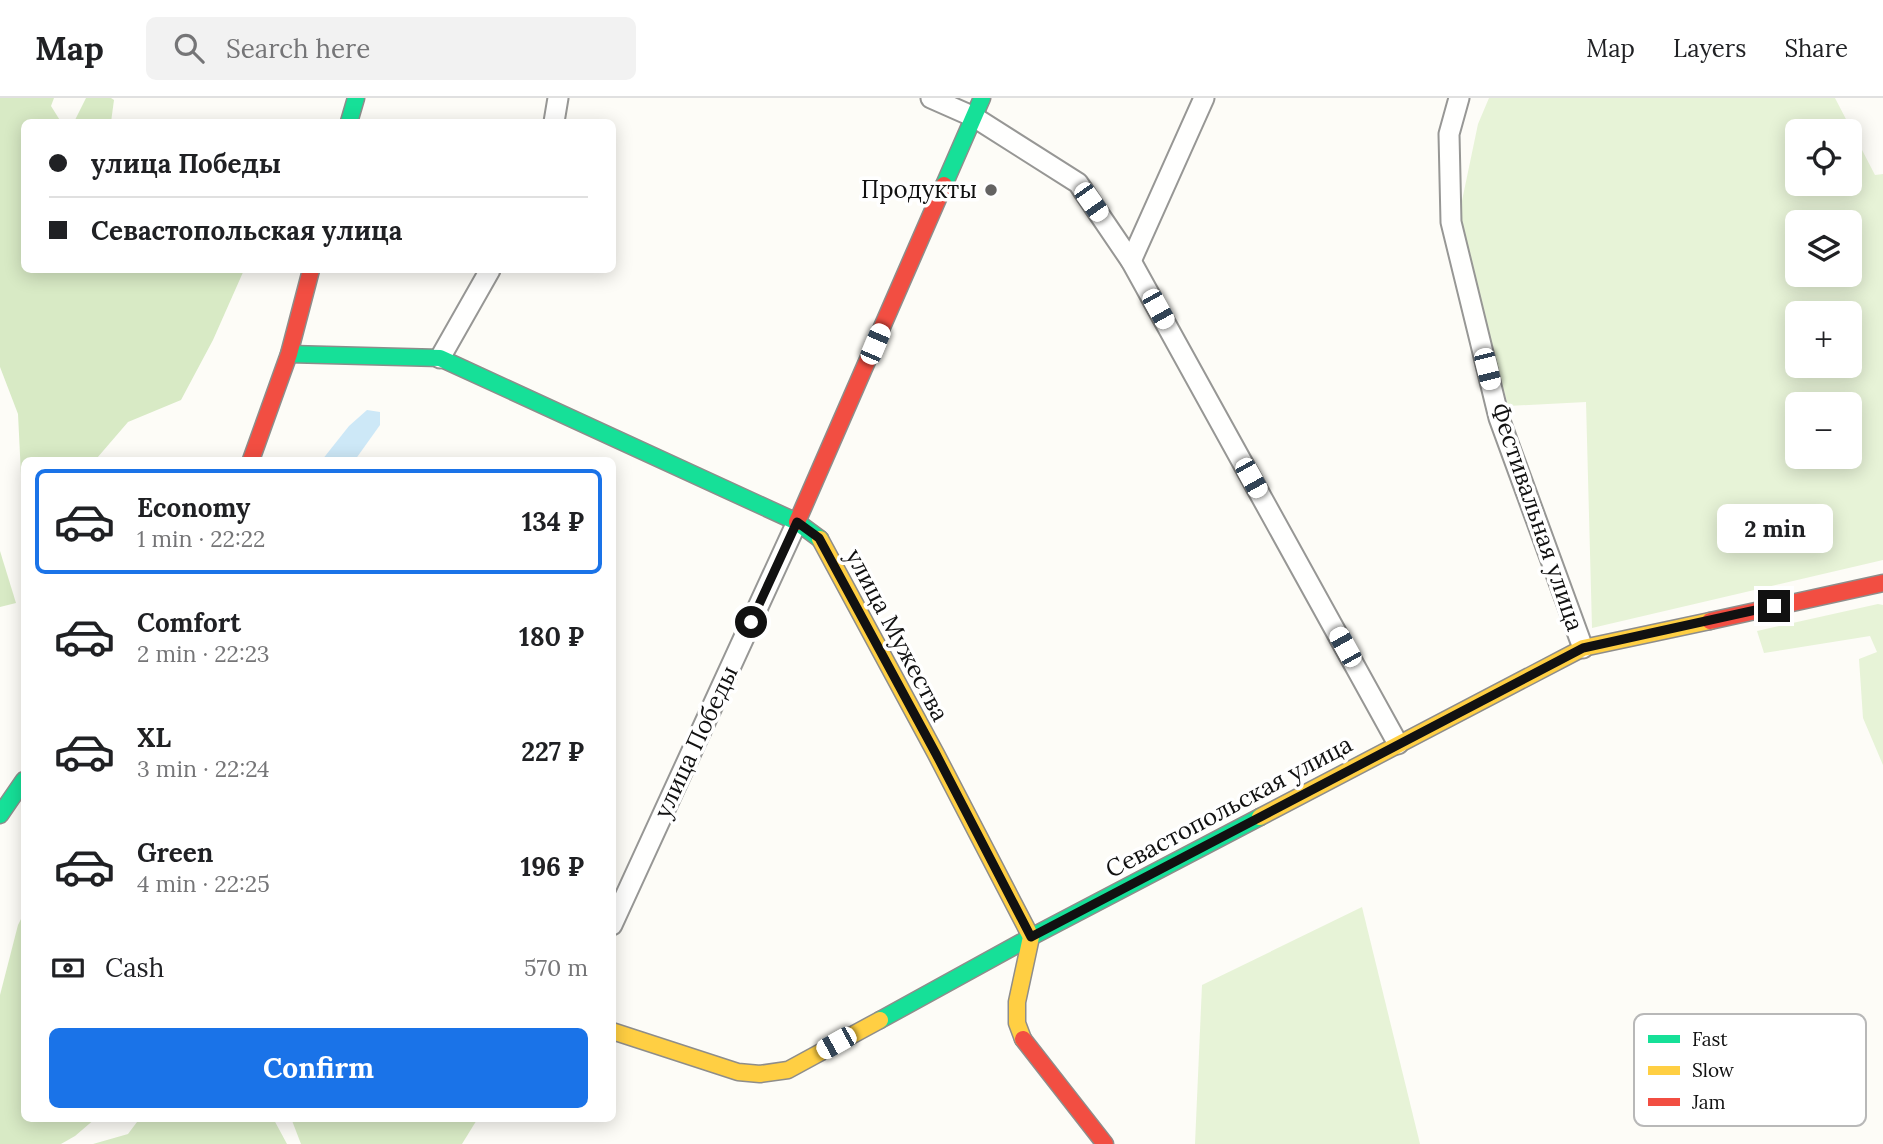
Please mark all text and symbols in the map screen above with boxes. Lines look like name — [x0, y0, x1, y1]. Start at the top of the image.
search box — [146, 17, 636, 80]
text: Map — [35, 27, 104, 69]
icon: search — [170, 29, 208, 67]
text: Search here — [226, 32, 370, 65]
text: Map — [1586, 33, 1635, 64]
text: Layers — [1673, 33, 1746, 64]
text: Share — [1784, 33, 1848, 64]
map controls — [1785, 119, 1862, 469]
button: locate — [1785, 119, 1862, 196]
text: улица Победы — [91, 147, 281, 180]
place label: Продукты — [861, 174, 977, 205]
car — [1071, 179, 1112, 225]
marker: Продукты — [983, 182, 999, 198]
button: layers — [1785, 210, 1862, 287]
text: Севастопольская улица — [91, 214, 402, 247]
car — [1139, 286, 1178, 332]
button: + — [1785, 301, 1862, 378]
car — [858, 321, 893, 367]
car — [1472, 346, 1503, 392]
button: − — [1785, 392, 1862, 469]
street label: Фестивальная улица — [1484, 399, 1591, 635]
car — [1232, 455, 1271, 501]
icon: car — [53, 490, 116, 553]
text: Economy — [137, 491, 250, 524]
callout: 2 min — [1716, 504, 1832, 554]
text: 134 ₽ — [522, 505, 584, 538]
text: 2 min — [1744, 514, 1806, 543]
text: 1 min · 22:22 — [137, 524, 265, 553]
street label: улица Мужества — [839, 543, 956, 726]
route end — [1758, 590, 1790, 622]
icon: car — [53, 605, 116, 668]
text: Comfort — [137, 606, 241, 639]
route start — [735, 606, 767, 638]
text: 180 ₽ — [519, 620, 584, 653]
car — [1326, 624, 1365, 670]
text: 2 min · 22:23 — [137, 639, 270, 668]
street label: улица Победы — [647, 660, 744, 823]
icon: car — [53, 720, 116, 783]
text: XL — [137, 721, 171, 754]
street label: Севастопольская улица — [1100, 728, 1357, 885]
text: 227 ₽ — [521, 735, 584, 768]
text: 3 min · 22:24 — [137, 754, 269, 783]
icon: car — [53, 835, 116, 898]
text: Green — [137, 836, 213, 869]
text: 196 ₽ — [521, 850, 584, 883]
text: 4 min · 22:25 — [137, 869, 270, 898]
icon: cash — [49, 949, 87, 987]
text: Cash — [105, 951, 164, 984]
text: 570 m — [524, 953, 588, 982]
legend — [1634, 1014, 1866, 1126]
car — [813, 1024, 860, 1062]
text: Fast — [1692, 1027, 1728, 1051]
button: Confirm — [49, 1028, 588, 1108]
text: Slow — [1692, 1058, 1735, 1082]
text: Jam — [1691, 1090, 1726, 1114]

